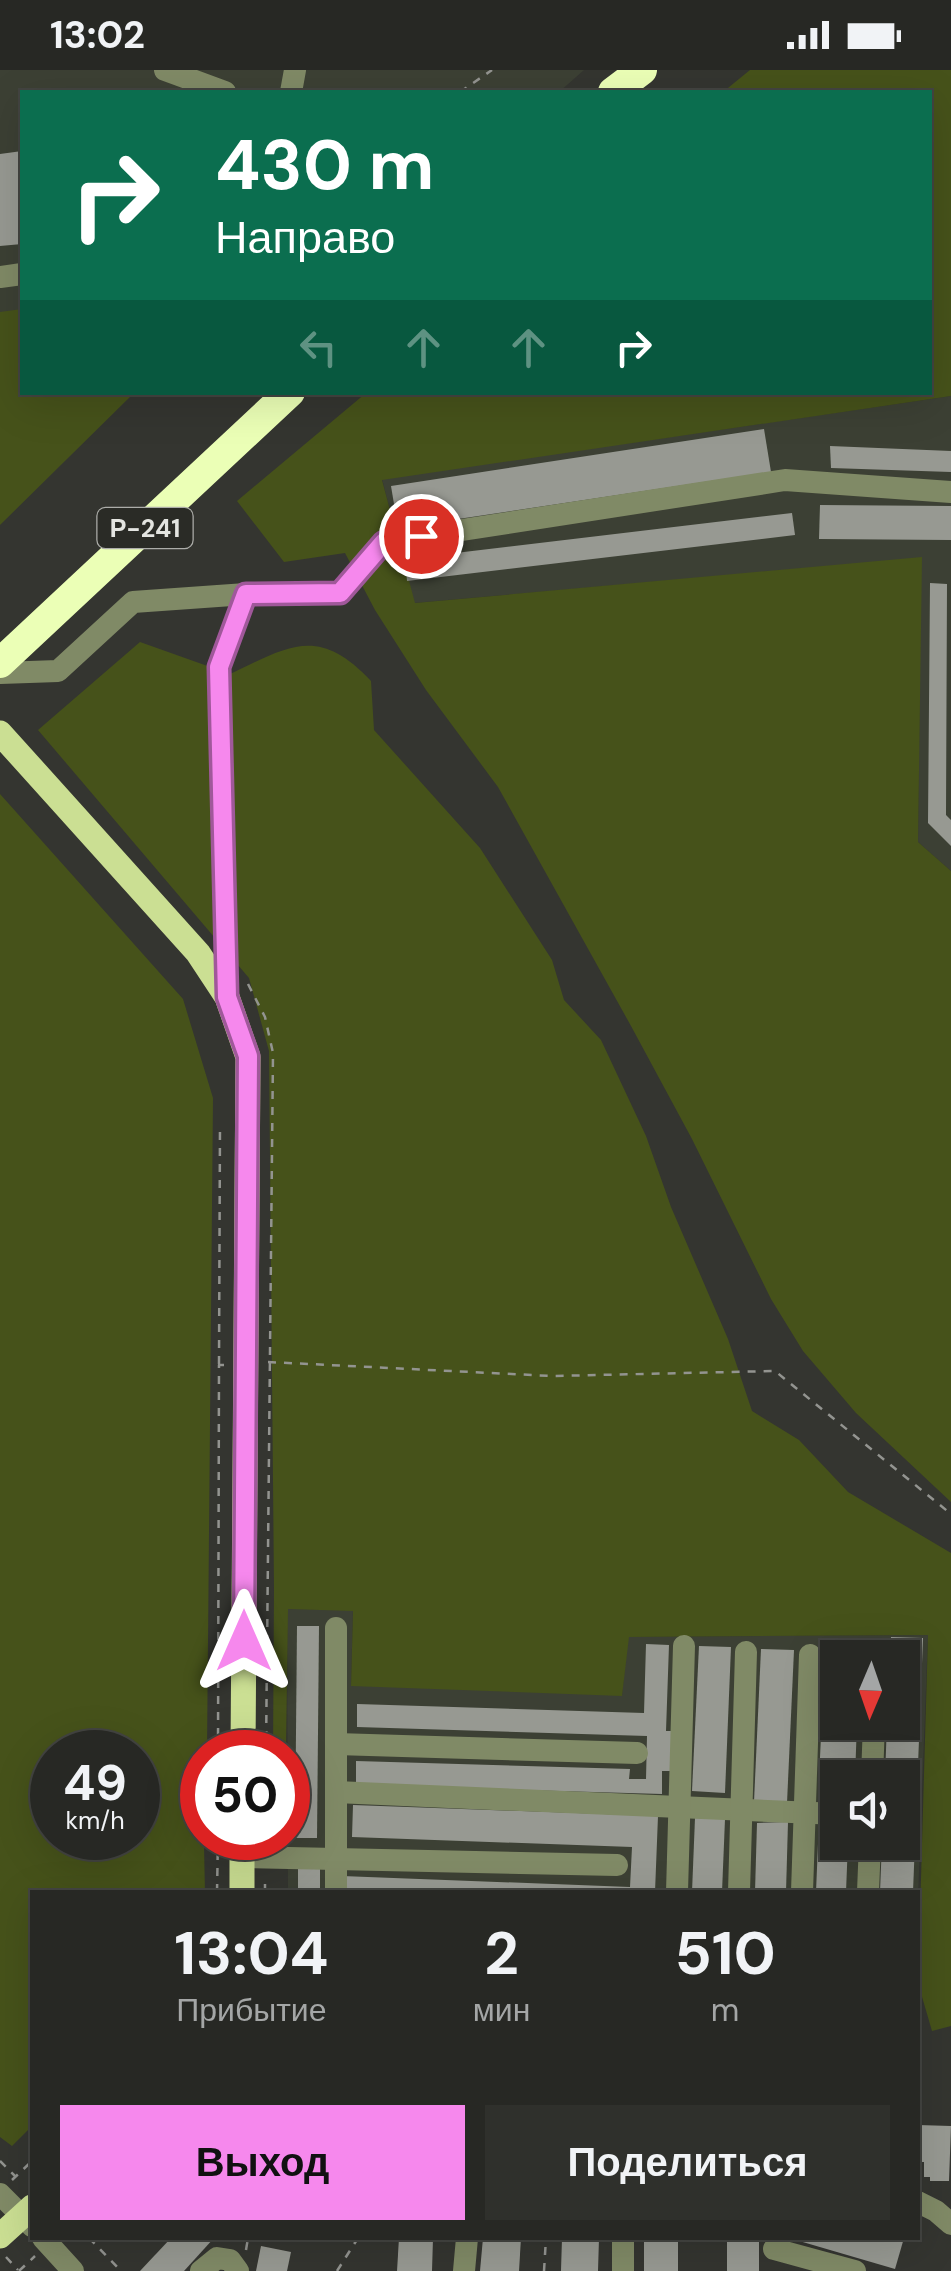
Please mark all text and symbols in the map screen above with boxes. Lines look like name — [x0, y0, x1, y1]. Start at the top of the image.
text: 13:02 — [50, 10, 145, 60]
text: 430 m — [215, 120, 434, 211]
icon: right — [50, 130, 180, 260]
text: Направо — [215, 208, 395, 267]
icon: left — [291, 320, 346, 375]
icon: ahead — [396, 320, 451, 375]
icon: ahead — [501, 320, 556, 375]
icon: right — [606, 320, 661, 375]
pin — [379, 494, 464, 579]
road number: Р-241 — [98, 508, 192, 548]
icon: arrive — [394, 509, 449, 564]
position arrow — [192, 1589, 296, 1693]
north arrow — [820, 1640, 920, 1740]
map controls — [820, 1640, 920, 1860]
speed limit sign: 50 — [180, 1730, 310, 1860]
text: 49 — [63, 1750, 127, 1816]
button: sound — [820, 1760, 920, 1860]
text: km/h — [65, 1804, 125, 1837]
text: 13:04 — [174, 1914, 329, 1993]
text: 2 — [484, 1914, 519, 1993]
text: 510 — [674, 1914, 776, 1993]
text: Прибытие — [176, 1989, 327, 2031]
text: мин — [473, 1989, 530, 2031]
text: m — [711, 1989, 739, 2031]
button: Выход — [60, 2105, 465, 2220]
button: Поделиться — [485, 2105, 890, 2220]

